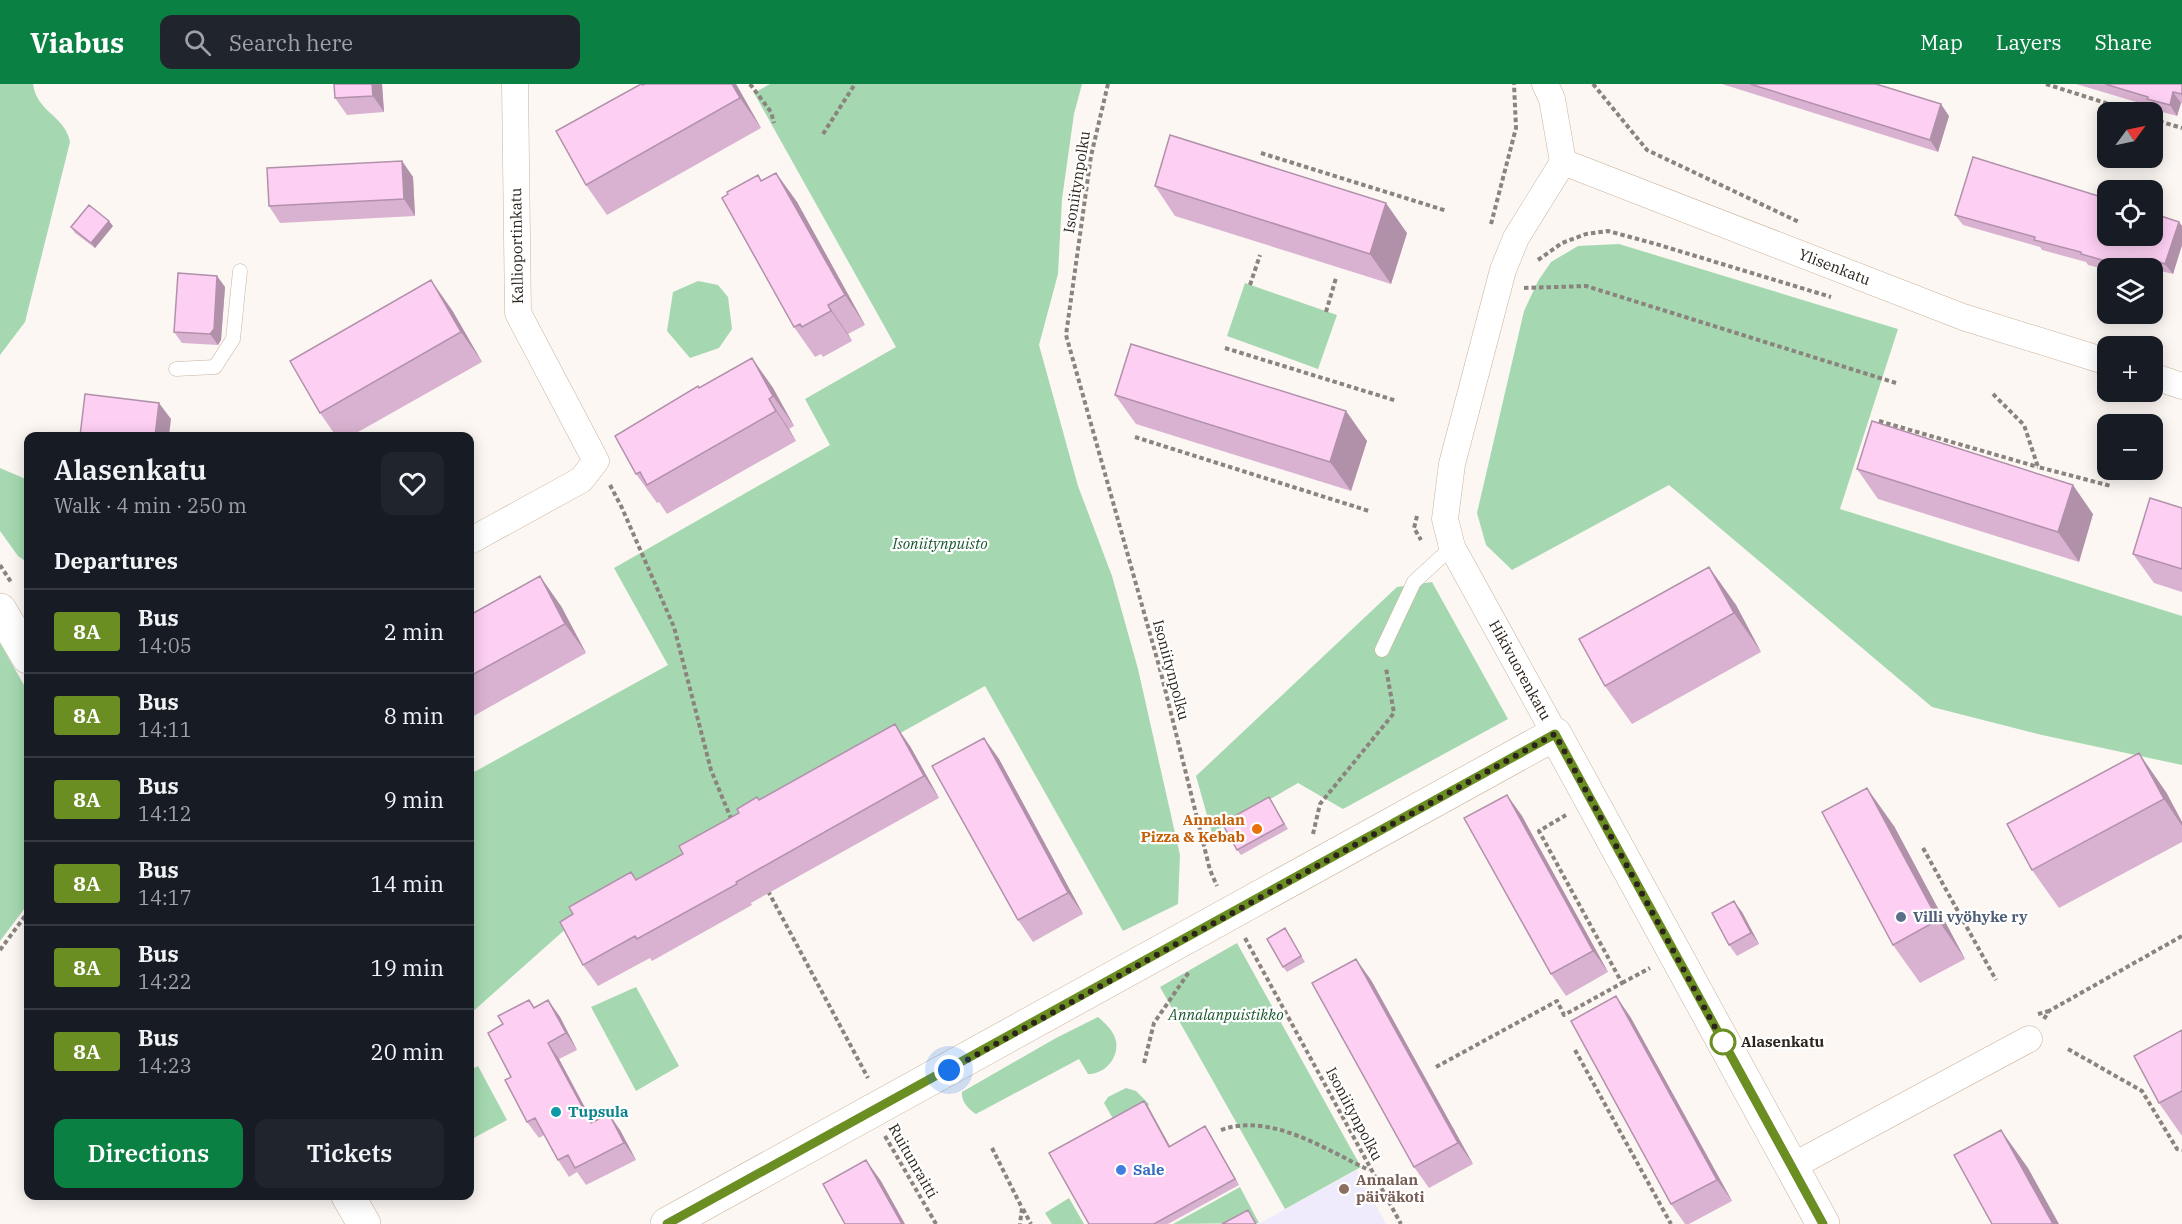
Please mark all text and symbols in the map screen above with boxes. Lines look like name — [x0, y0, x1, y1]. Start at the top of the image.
search box — [160, 15, 580, 69]
text: Viabus — [30, 24, 124, 61]
icon: search — [181, 26, 214, 59]
text: Search here — [229, 28, 353, 57]
text: Map — [1920, 28, 1963, 56]
text: Layers — [1996, 28, 2062, 56]
text: Share — [2095, 28, 2152, 56]
north arrow — [2097, 102, 2163, 168]
map controls — [2097, 102, 2163, 480]
street label: Isoniitynpolku — [1059, 130, 1094, 234]
button: locate — [2097, 180, 2163, 246]
street label: Kallioportinkatu — [506, 188, 527, 304]
street label: Ylisenkatu — [1796, 244, 1873, 289]
button: layers — [2097, 258, 2163, 324]
button: + — [2097, 336, 2163, 402]
button: − — [2097, 414, 2163, 480]
text: Alasenkatu — [54, 451, 207, 488]
button: heart — [381, 452, 444, 515]
text: Walk · 4 min · 250 m — [54, 492, 247, 519]
park label: Isoniitynpuisto — [891, 534, 988, 553]
text: Departures — [54, 546, 178, 575]
text: Bus — [138, 603, 179, 632]
text: 8A — [73, 617, 101, 645]
text: 2 min — [384, 617, 444, 646]
street label: Hikivuorenkatu — [1485, 617, 1556, 723]
street label: Isoniitynpolku — [1149, 618, 1194, 722]
text: 14:05 — [138, 632, 192, 659]
text: Bus — [138, 687, 179, 716]
text: 8A — [73, 701, 101, 729]
text: 8 min — [384, 701, 444, 730]
text: 14:11 — [138, 716, 192, 743]
text: Bus — [138, 771, 179, 800]
text: 8A — [73, 785, 101, 813]
text: 9 min — [384, 785, 444, 814]
text: 14:12 — [138, 800, 192, 827]
place label: Annalan Pizza & Kebab — [1141, 810, 1245, 846]
marker: Annalan Pizza & Kebab — [1250, 822, 1264, 836]
text: Bus — [138, 855, 179, 884]
text: 8A — [73, 869, 101, 897]
text: 14 min — [371, 869, 444, 898]
text: 14:17 — [138, 884, 192, 911]
place label: Villi vyöhyke ry — [1913, 907, 2028, 926]
marker: Villi vyöhyke ry — [1894, 910, 1908, 924]
text: Bus — [138, 939, 179, 968]
text: 8A — [73, 953, 101, 981]
text: 19 min — [371, 953, 444, 982]
text: 14:22 — [138, 968, 192, 995]
park label: Annalanpuistikko — [1167, 1005, 1284, 1024]
text: Bus — [138, 1023, 179, 1052]
marker: Alasenkatu — [1710, 1029, 1736, 1055]
place label: Alasenkatu — [1741, 1032, 1824, 1051]
text: 8A — [73, 1037, 101, 1065]
text: 20 min — [371, 1037, 444, 1066]
text: 14:23 — [138, 1052, 192, 1079]
your location — [934, 1055, 964, 1085]
street label: Isoniitynpolku — [1322, 1064, 1387, 1164]
place label: Tupsula — [568, 1102, 629, 1121]
marker: Tupsula — [549, 1105, 563, 1119]
button: Directions — [54, 1119, 243, 1188]
button: Tickets — [255, 1119, 444, 1188]
street label: Ruitunraitti — [884, 1120, 943, 1202]
place label: Sale — [1133, 1160, 1164, 1179]
marker: Sale — [1114, 1163, 1128, 1177]
place label: Annalan päiväkoti — [1356, 1170, 1425, 1206]
marker: Annalan päiväkoti — [1337, 1182, 1351, 1196]

